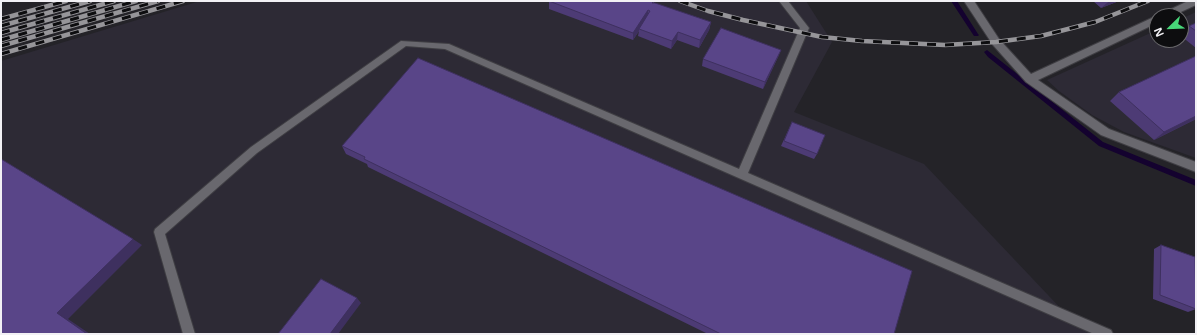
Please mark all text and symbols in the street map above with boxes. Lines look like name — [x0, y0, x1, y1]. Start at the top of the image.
north arrow — [1149, 8, 1189, 48]
text: N — [1150, 25, 1167, 40]

